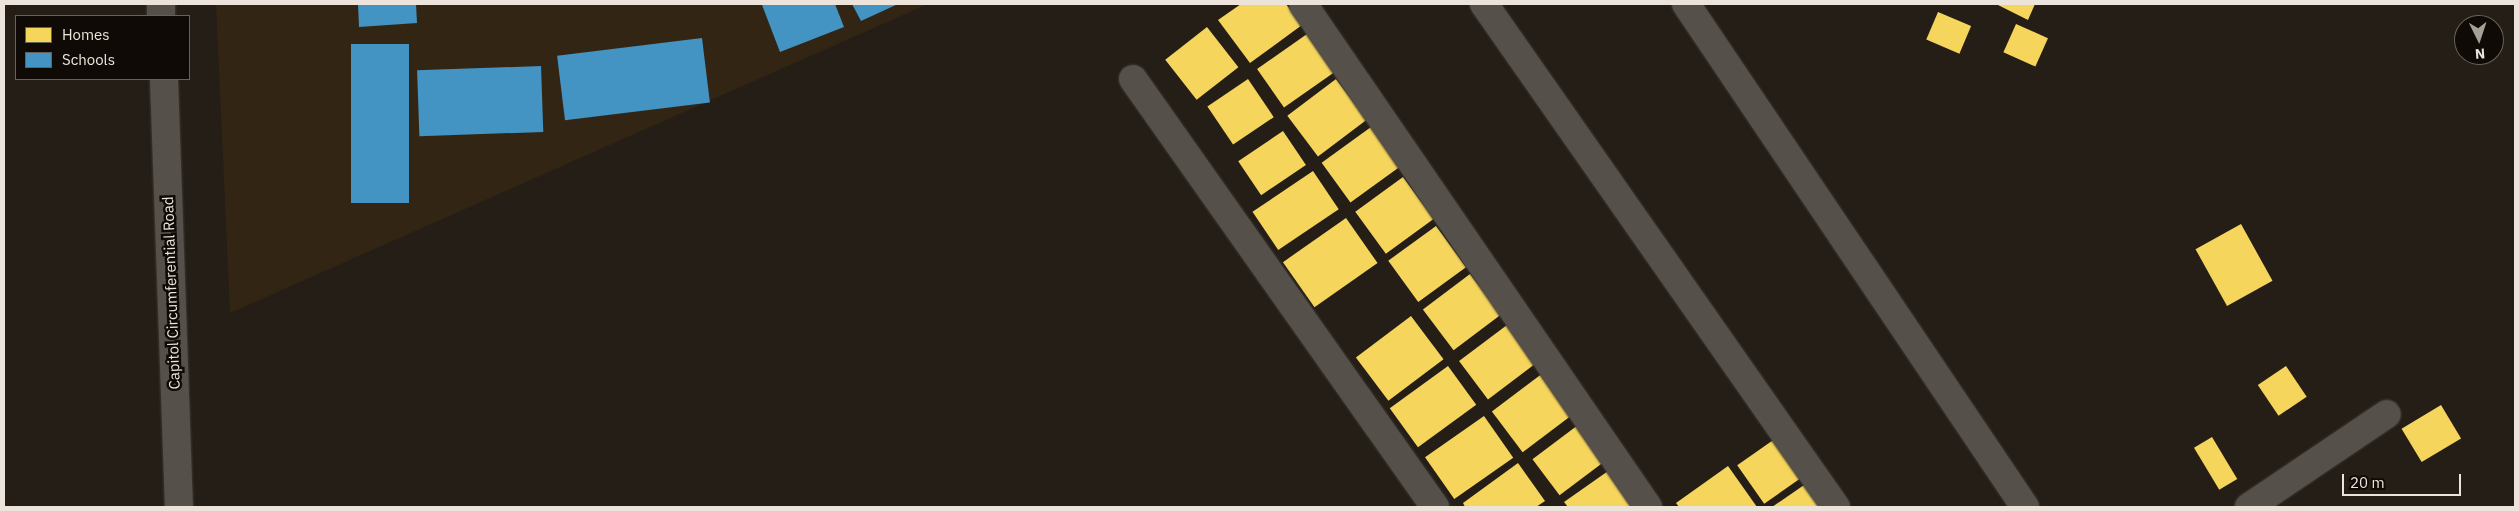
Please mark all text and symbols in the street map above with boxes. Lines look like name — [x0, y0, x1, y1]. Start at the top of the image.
legend — [15, 15, 190, 80]
north arrow — [2454, 15, 2504, 65]
text: Homes — [62, 25, 110, 44]
text: N — [2474, 45, 2486, 63]
text: Schools — [62, 50, 115, 69]
street label: Capitol Circumferential Road — [159, 196, 183, 390]
scale bar — [2344, 464, 2463, 496]
text: 20 m — [2350, 473, 2385, 492]

